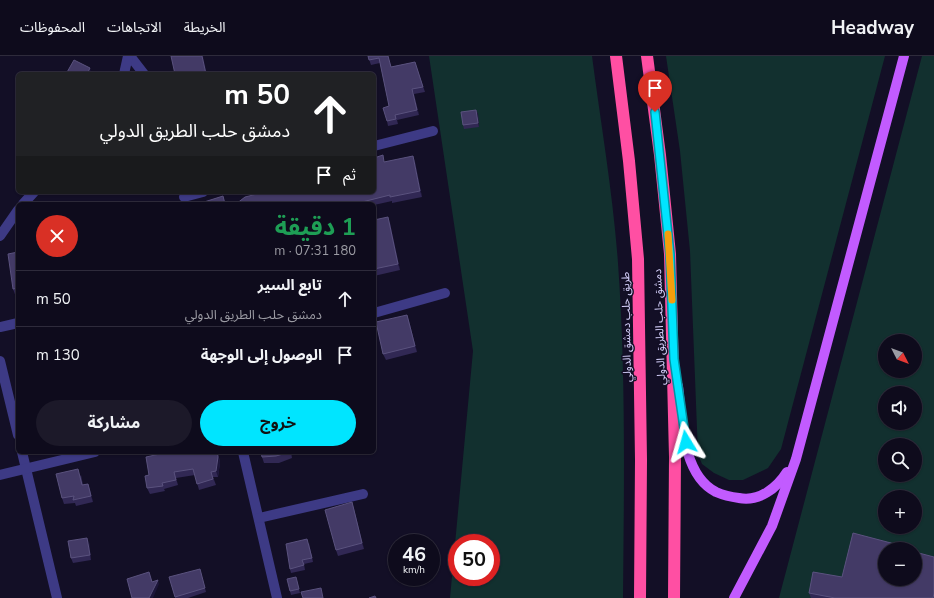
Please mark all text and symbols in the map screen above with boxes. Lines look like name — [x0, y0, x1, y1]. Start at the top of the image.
text: Headway — [831, 15, 914, 41]
text: المحفوظات — [20, 18, 85, 37]
text: الاتجاهات — [107, 18, 162, 37]
text: الخريطة — [184, 18, 226, 37]
pin — [638, 71, 672, 112]
text: 50 m — [224, 76, 290, 114]
icon: arrive — [644, 77, 666, 99]
icon: ahead — [304, 88, 356, 140]
text: دمشق حلب الطريق الدولي — [100, 119, 290, 143]
icon: arrive — [313, 164, 335, 186]
text: ثم — [343, 165, 356, 185]
text: 1 دقيقة — [275, 211, 356, 243]
button: close — [36, 215, 78, 257]
text: 180 m · 07:31 — [274, 242, 356, 260]
street label: دمشق حلب الطريق الدولي — [650, 269, 671, 385]
street label: طريق حلب دمشق الدولي — [618, 272, 637, 382]
text: تابع السير — [258, 275, 322, 295]
icon: ahead — [334, 288, 356, 310]
text: 50 m — [36, 289, 71, 309]
text: دمشق حلب الطريق الدولي — [185, 306, 322, 324]
north arrow — [878, 334, 922, 378]
map controls — [878, 334, 922, 586]
icon: arrive — [334, 344, 356, 366]
text: 130 m — [36, 345, 80, 365]
text: الوصول إلى الوجهة — [201, 345, 322, 365]
button: sound — [878, 386, 922, 430]
button: مشاركة — [36, 400, 192, 446]
button: خروج — [200, 400, 356, 446]
position arrow — [665, 421, 707, 463]
button: search — [878, 438, 922, 482]
button: + — [878, 490, 922, 534]
speed limit sign: 50 — [448, 534, 500, 586]
text: 46 — [402, 541, 426, 568]
button: − — [878, 542, 922, 586]
text: km/h — [403, 563, 425, 577]

